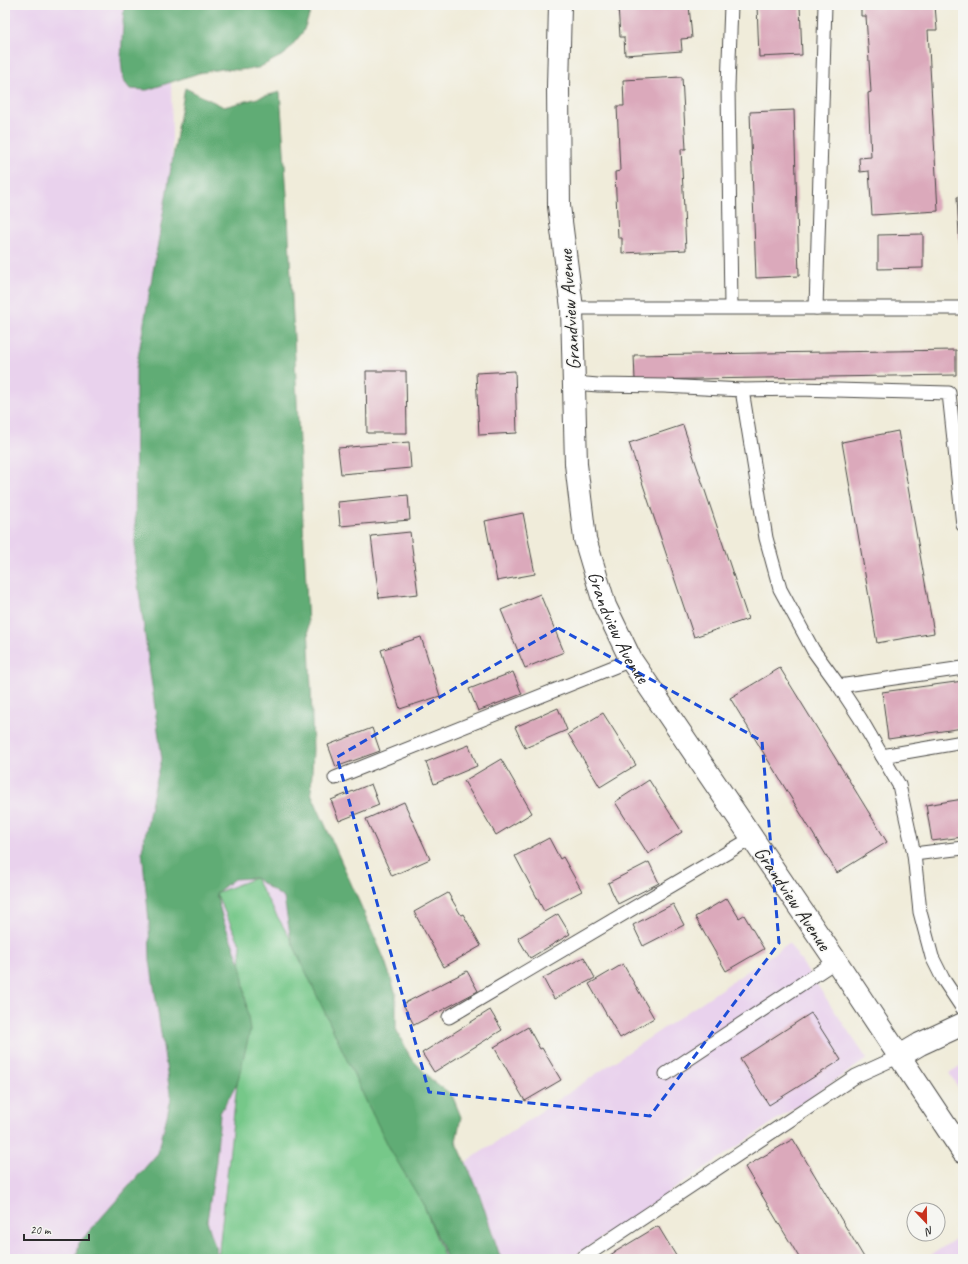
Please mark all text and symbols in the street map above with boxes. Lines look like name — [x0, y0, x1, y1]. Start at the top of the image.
street label: Grandview Avenue — [553, 247, 586, 371]
street label: Grandview Avenue — [582, 568, 656, 689]
street label: Grandview Avenue — [749, 841, 837, 956]
north arrow — [906, 1202, 946, 1242]
scale bar — [24, 1216, 89, 1242]
text: 20 m — [30, 1222, 52, 1238]
text: N — [922, 1224, 936, 1240]

